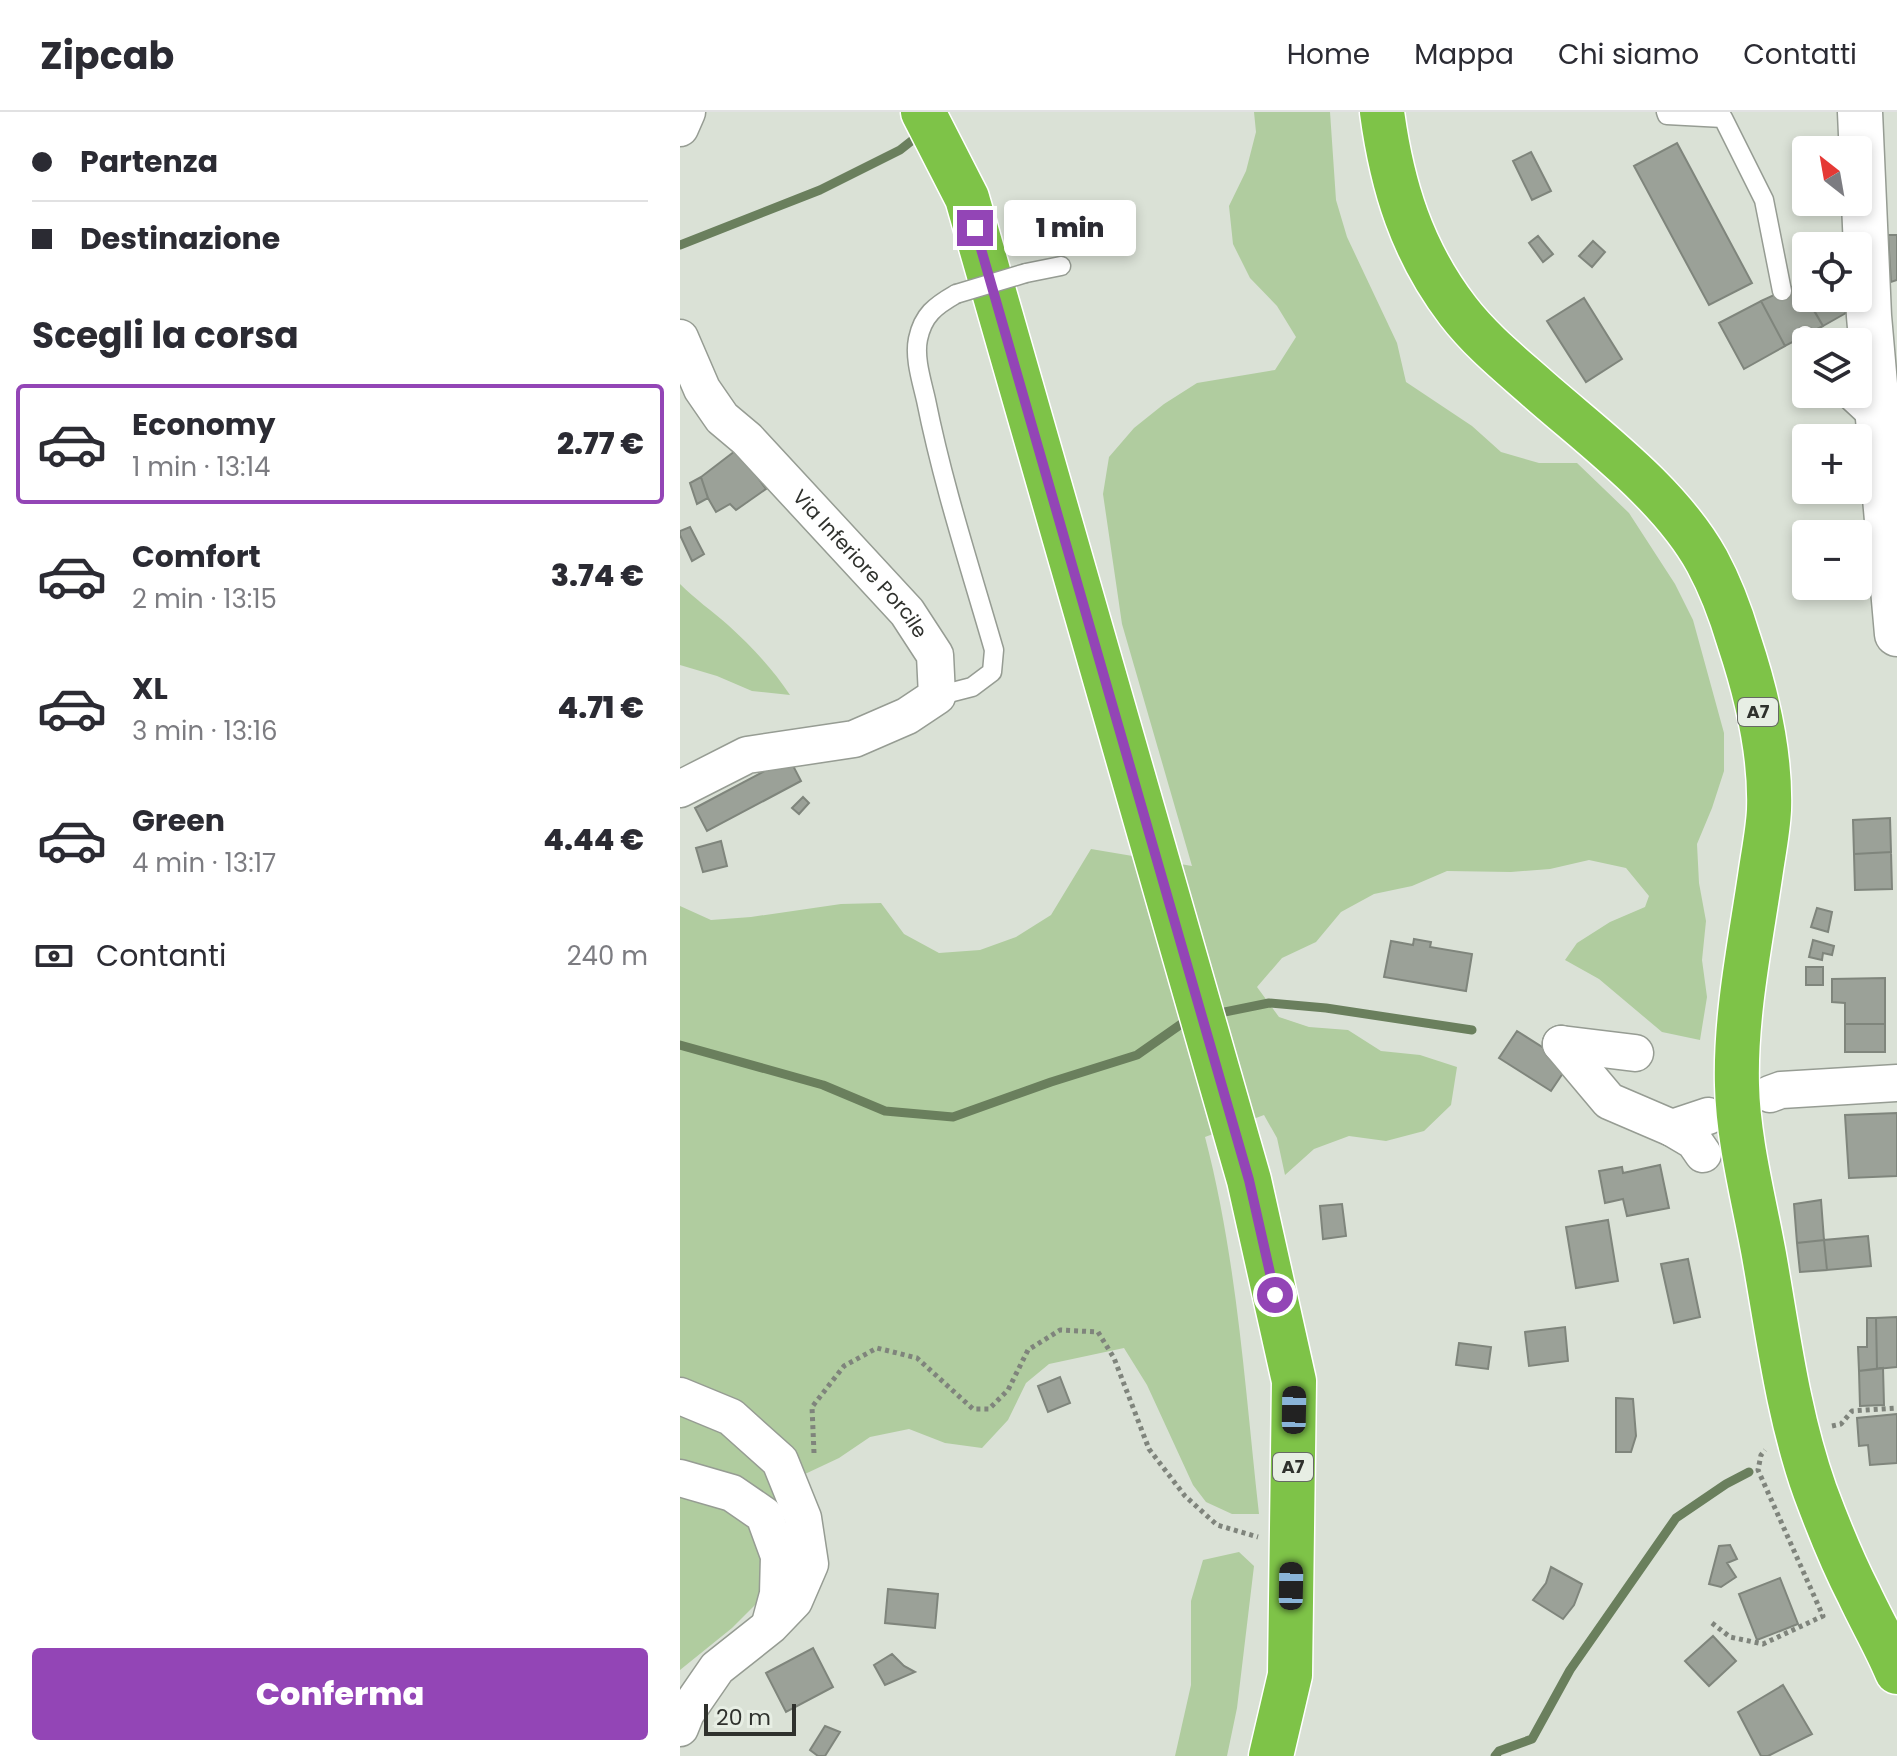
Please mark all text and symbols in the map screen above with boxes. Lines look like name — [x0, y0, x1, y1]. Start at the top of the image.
text: Zipcab — [40, 29, 174, 82]
text: Home — [1287, 35, 1370, 74]
text: Mappa — [1414, 35, 1514, 74]
text: Chi siamo — [1558, 35, 1699, 74]
text: Contatti — [1743, 35, 1857, 74]
north arrow — [1792, 136, 1872, 216]
map controls — [1792, 136, 1872, 600]
text: Partenza — [80, 140, 218, 183]
callout: 1 min — [1003, 200, 1135, 256]
route end — [957, 210, 993, 246]
text: 1 min — [1036, 210, 1104, 246]
text: Destinazione — [80, 217, 280, 260]
button: locate — [1792, 232, 1872, 312]
text: Scegli la corsa — [32, 310, 299, 361]
button: layers — [1792, 328, 1872, 408]
text: Economy — [132, 403, 276, 446]
icon: car — [36, 408, 108, 480]
text: 2.77 € — [557, 422, 644, 465]
button: + — [1792, 424, 1872, 504]
text: 1 min · 13:14 — [132, 449, 270, 485]
street label: Via Inferiore Porcile — [786, 483, 934, 643]
button: − — [1792, 520, 1872, 600]
text: Comfort — [132, 535, 261, 578]
icon: car — [36, 540, 108, 612]
text: 3.74 € — [551, 554, 644, 597]
text: 2 min · 13:15 — [132, 581, 277, 617]
text: XL — [132, 667, 168, 710]
icon: car — [36, 672, 108, 744]
text: 4.71 € — [557, 686, 644, 729]
road number: A7 — [1738, 698, 1778, 726]
text: 3 min · 13:16 — [132, 713, 277, 749]
text: Green — [132, 799, 225, 842]
icon: car — [36, 804, 108, 876]
text: 4.44 € — [543, 818, 644, 861]
text: 4 min · 13:17 — [132, 845, 276, 881]
icon: cash — [32, 934, 76, 978]
text: Contanti — [96, 934, 226, 977]
text: 240 m — [567, 938, 648, 974]
route start — [1257, 1277, 1293, 1313]
car — [1282, 1386, 1306, 1434]
road number: A7 — [1273, 1453, 1313, 1481]
car — [1279, 1562, 1303, 1610]
button: Conferma — [32, 1648, 648, 1740]
scale bar — [704, 1700, 796, 1736]
text: 20 m — [716, 1702, 771, 1733]

